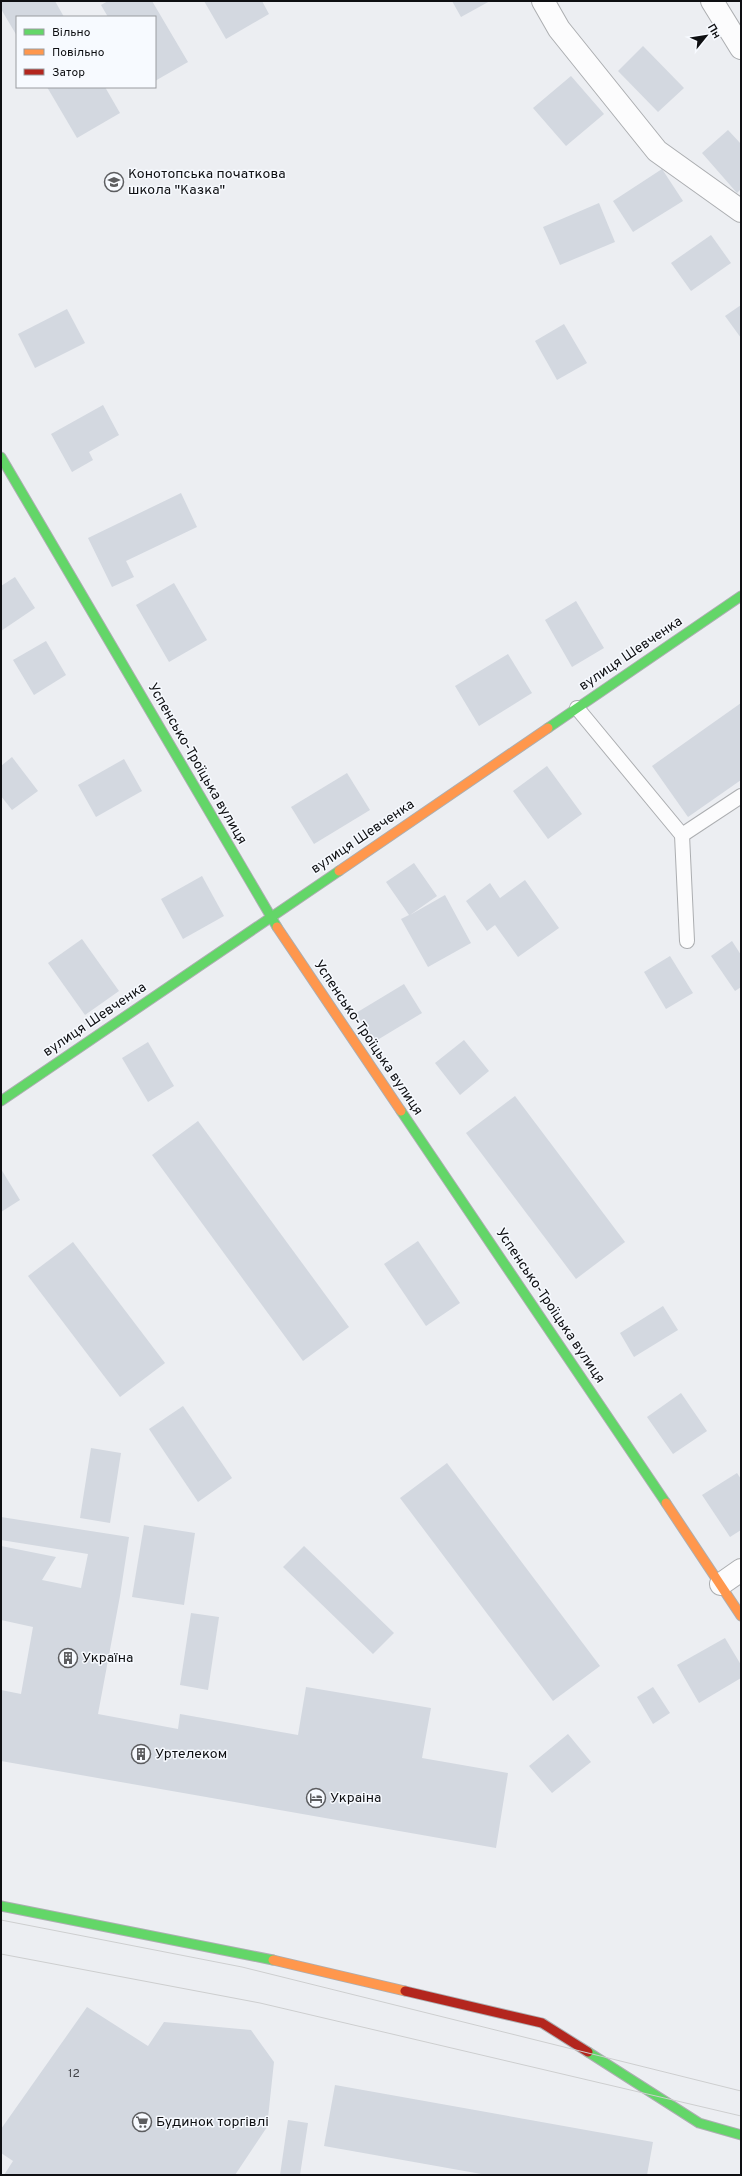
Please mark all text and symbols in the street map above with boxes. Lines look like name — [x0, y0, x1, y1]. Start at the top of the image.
legend — [16, 16, 156, 88]
north arrow — [686, 16, 726, 56]
text: Пн — [704, 22, 724, 41]
text: Вільно — [52, 25, 91, 41]
text: Повільно — [52, 45, 105, 61]
text: Затор — [52, 65, 85, 81]
place label: Конотопська початкова школа "Казка" — [128, 166, 286, 199]
school or university icon: Конотопська початкова школа "Казка" — [103, 171, 125, 193]
street label: вулиця Шевченка — [576, 613, 686, 695]
street label: Успенсько-Троїцька вулиця — [144, 680, 250, 848]
street label: вулиця Шевченка — [308, 796, 418, 878]
street label: Успенсько-Троїцька вулиця — [310, 957, 426, 1119]
street label: вулиця Шевченка — [40, 979, 150, 1061]
street label: Успенсько-Троїцька вулиця — [492, 1225, 608, 1387]
building icon: Україна — [57, 1647, 79, 1669]
place label: Україна — [82, 1650, 133, 1667]
building icon: Уртелеком — [130, 1743, 152, 1765]
place label: Уртелеком — [155, 1746, 227, 1763]
hotel icon: Украіна — [305, 1787, 327, 1809]
place label: Украіна — [330, 1790, 381, 1807]
house number: 12 — [68, 2066, 80, 2082]
supermarket icon: Будинок торгівлі — [131, 2111, 153, 2133]
place label: Будинок торгівлі — [156, 2114, 269, 2131]

